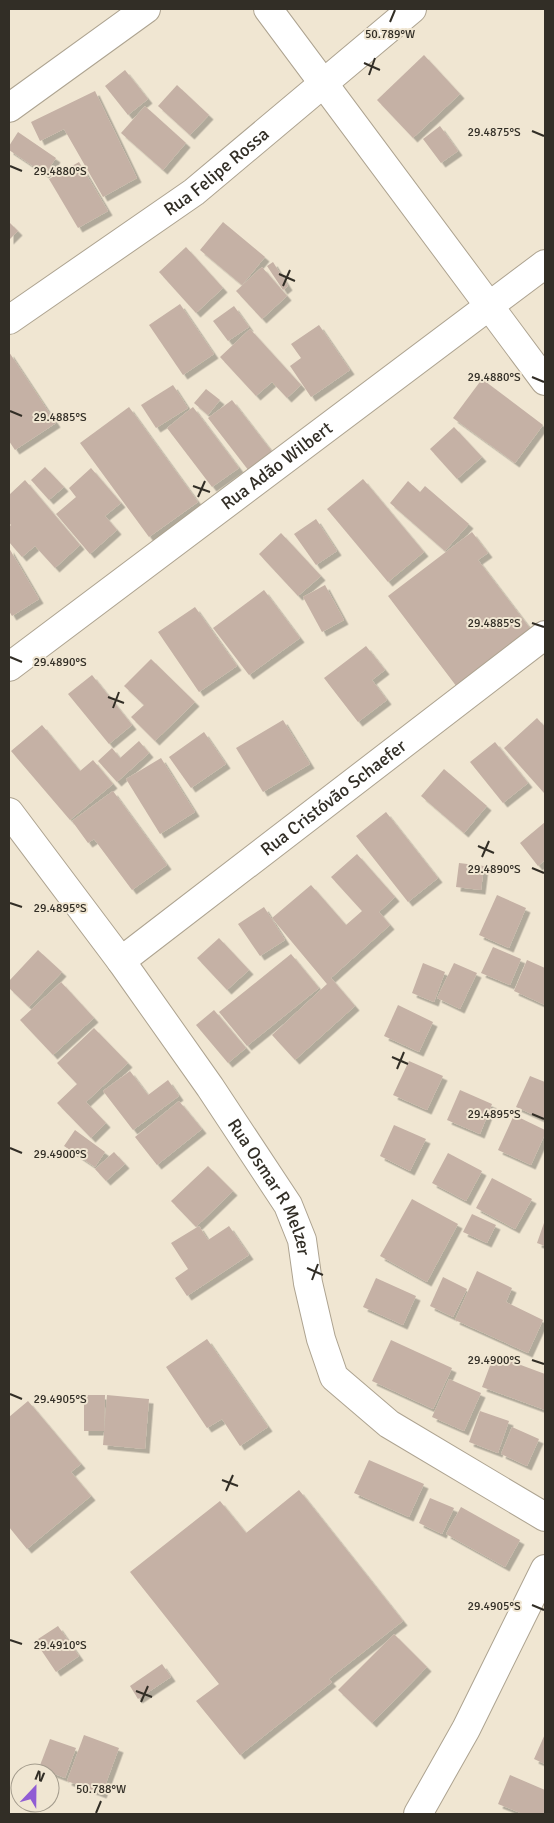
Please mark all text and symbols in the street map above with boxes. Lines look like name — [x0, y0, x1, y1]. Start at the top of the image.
text: 50.789°W — [365, 27, 415, 42]
street label: Rua Felipe Rossa — [159, 123, 273, 221]
text: 29.4875°S — [467, 125, 521, 140]
text: 29.4880°S — [33, 164, 87, 179]
text: 29.4880°S — [467, 370, 521, 385]
text: 29.4885°S — [33, 410, 87, 425]
street label: Rua Adão Wilbert — [217, 417, 337, 515]
text: 29.4885°S — [467, 616, 521, 631]
text: 29.4890°S — [33, 655, 87, 670]
street label: Rua Cristóvão Schaefer — [256, 735, 411, 861]
text: 29.4890°S — [467, 862, 521, 877]
text: 29.4895°S — [33, 901, 87, 916]
text: 29.4895°S — [467, 1107, 521, 1122]
street label: Rua Osmar R Melzer — [223, 1114, 315, 1257]
text: 29.4900°S — [33, 1147, 87, 1162]
text: 29.4900°S — [467, 1353, 521, 1368]
text: 29.4905°S — [33, 1392, 87, 1407]
text: 29.4905°S — [467, 1599, 521, 1614]
text: 29.4910°S — [33, 1638, 87, 1653]
north arrow — [10, 1763, 60, 1813]
text: N — [32, 1767, 47, 1786]
text: 50.788°W — [76, 1782, 126, 1797]

